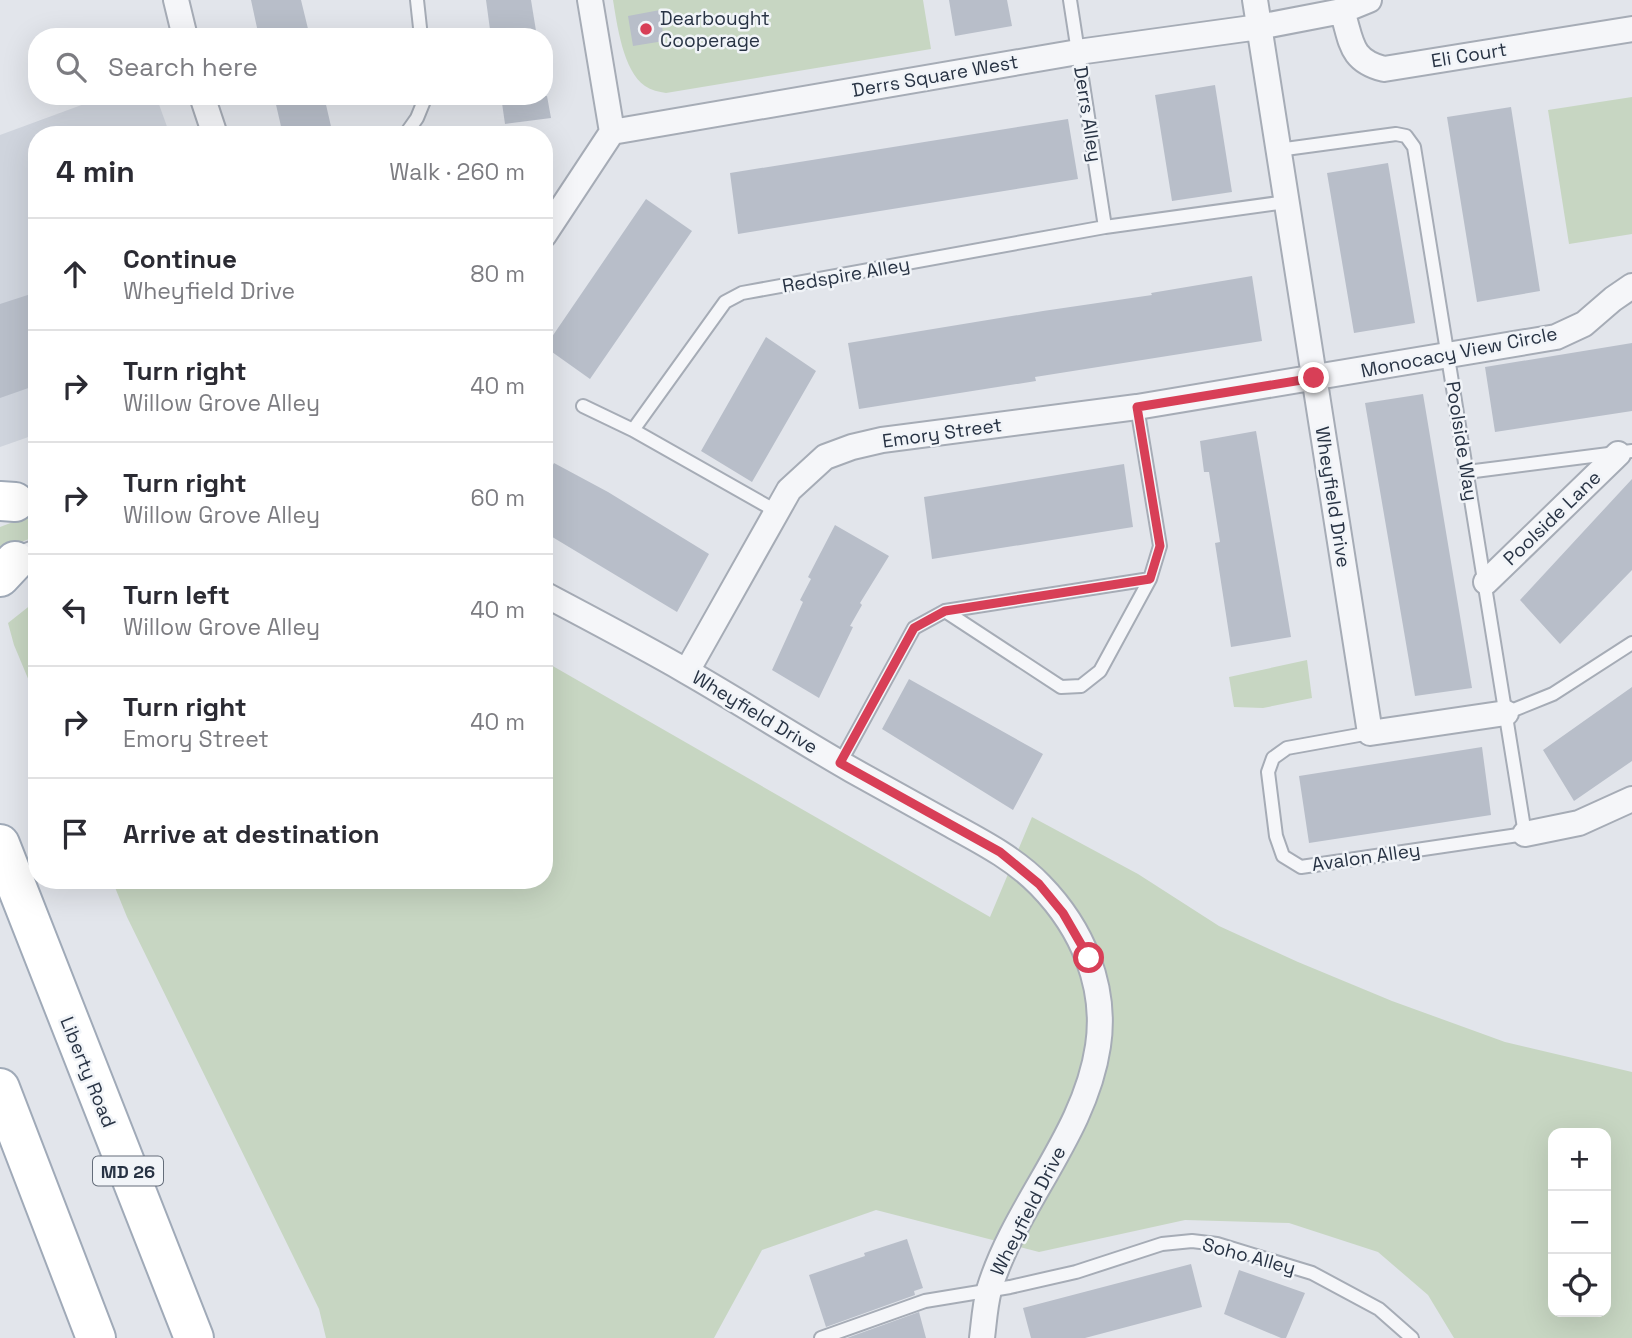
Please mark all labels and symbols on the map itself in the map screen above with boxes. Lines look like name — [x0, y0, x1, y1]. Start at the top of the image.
place label: Dearbought Cooperage — [660, 6, 770, 53]
marker: Dearbought Cooperage — [638, 21, 654, 37]
street label: Eli Court — [1429, 37, 1509, 73]
street label: Derrs Square West — [850, 49, 1020, 103]
street label: Derrs Alley — [1068, 64, 1108, 164]
street label: Redspire Alley — [780, 251, 912, 299]
street label: Monocacy View Circle — [1359, 321, 1559, 383]
route end — [1298, 362, 1329, 393]
street label: Poolside Way — [1440, 379, 1484, 503]
street label: Emory Street — [881, 412, 1003, 454]
street label: Wheyfield Drive — [1310, 425, 1356, 569]
street label: Poolside Lane — [1498, 465, 1606, 571]
street label: Wheyfield Drive — [688, 665, 822, 759]
street label: Avalon Alley — [1310, 837, 1422, 877]
route start — [1073, 942, 1104, 973]
street label: Liberty Road — [54, 1013, 122, 1131]
street label: Wheyfield Drive — [985, 1142, 1071, 1280]
road number: MD 26 — [93, 1156, 163, 1186]
street label: Soho Alley — [1200, 1232, 1298, 1280]

